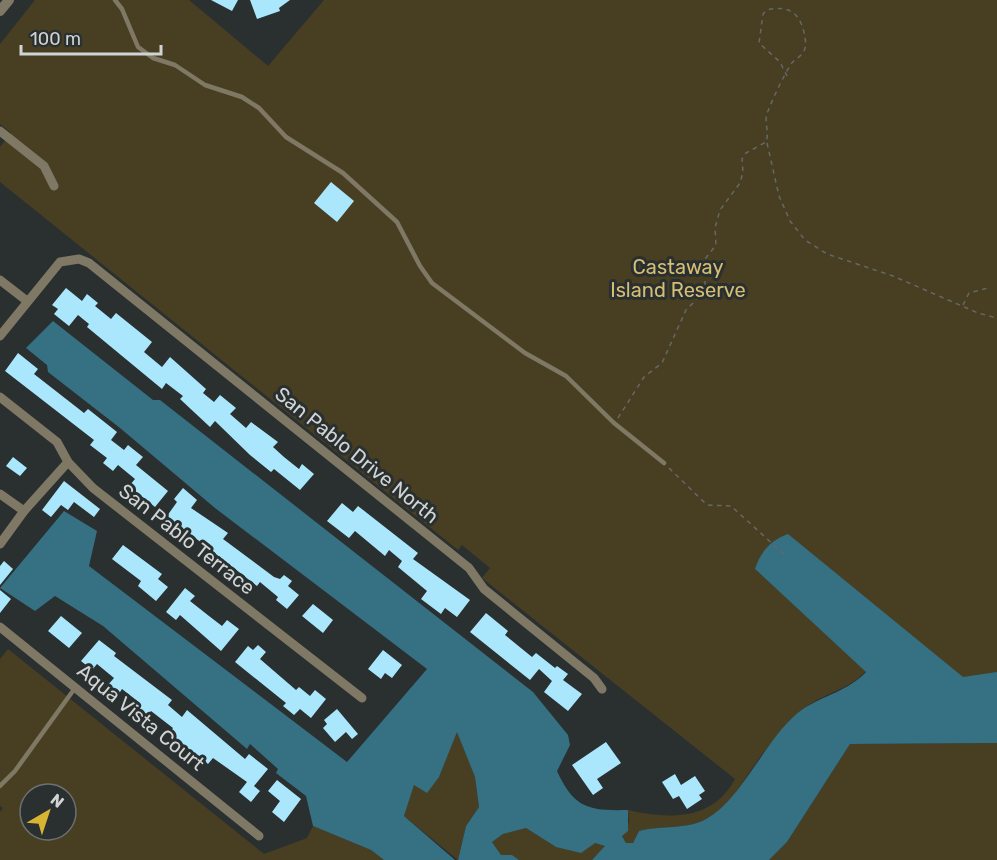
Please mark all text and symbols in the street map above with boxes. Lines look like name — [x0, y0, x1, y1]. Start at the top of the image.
scale bar — [21, 18, 160, 56]
text: 100 m — [30, 28, 81, 50]
park label: Castaway Island Reserve — [610, 255, 746, 302]
street label: San Pablo Drive North — [270, 382, 444, 528]
street label: San Pablo Terrace — [114, 478, 260, 600]
street label: Aqua Vista Court — [73, 658, 210, 776]
north arrow — [18, 782, 78, 842]
text: N — [47, 790, 68, 812]

